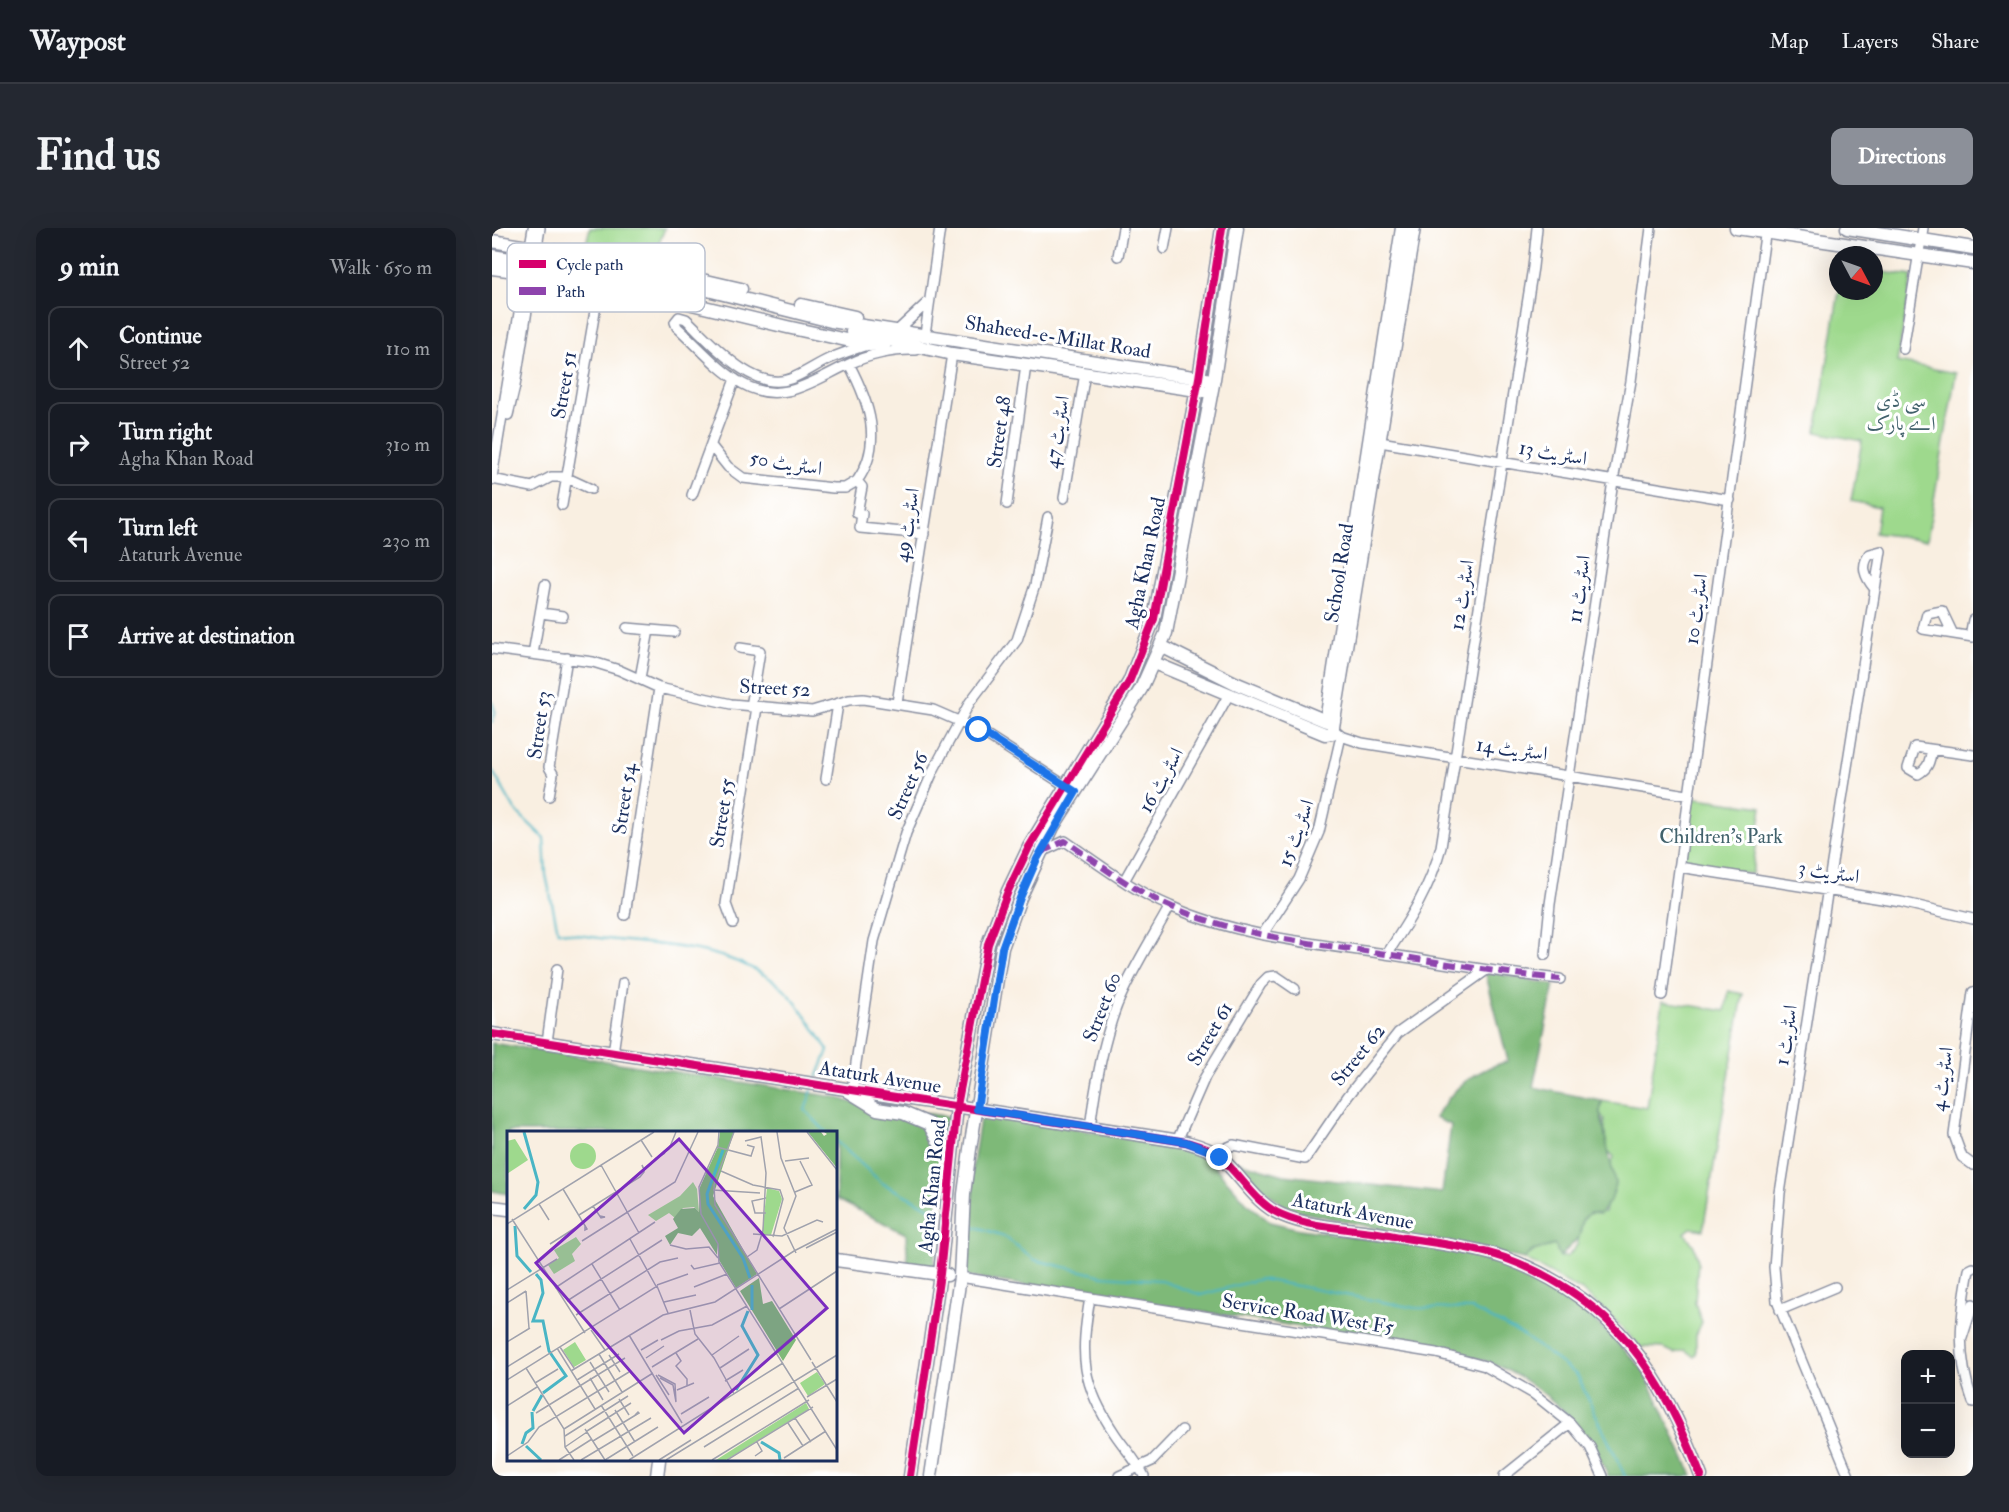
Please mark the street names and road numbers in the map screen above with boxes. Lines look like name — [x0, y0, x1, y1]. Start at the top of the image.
street label: Shaheed-e-Millat Road — [963, 310, 1153, 364]
street label: Street 51 — [546, 349, 582, 421]
street label: Street 48 — [982, 394, 1016, 470]
street label: اسٹریٹ 47 — [1039, 394, 1075, 470]
street label: اسٹریٹ 13 — [1517, 435, 1589, 471]
street label: اسٹریٹ 50 — [748, 445, 824, 481]
street label: اسٹریٹ 49 — [889, 486, 925, 564]
street label: Agha Khan Road — [1119, 494, 1171, 632]
street label: School Road — [1319, 522, 1359, 624]
street label: اسٹریٹ 11 — [1562, 554, 1596, 624]
street label: اسٹریٹ 12 — [1444, 558, 1480, 632]
street label: اسٹریٹ 10 — [1679, 572, 1713, 646]
street label: Street 52 — [739, 674, 811, 702]
street label: Street 53 — [522, 689, 556, 761]
street label: اسٹریٹ 14 — [1475, 732, 1549, 766]
street label: اسٹریٹ 16 — [1133, 743, 1189, 817]
street label: Street 56 — [882, 748, 934, 824]
street label: Street 54 — [607, 761, 642, 836]
street label: Street 55 — [704, 776, 740, 850]
street label: اسٹریٹ 15 — [1272, 796, 1320, 870]
street label: اسٹریٹ 3 — [1797, 855, 1861, 889]
street label: Street 60 — [1077, 969, 1127, 1045]
street label: Street 61 — [1182, 998, 1238, 1070]
street label: اسٹریٹ 1 — [1769, 1003, 1803, 1067]
street label: Street 62 — [1325, 1019, 1391, 1091]
street label: اسٹریٹ 4 — [1925, 1045, 1959, 1113]
street label: Ataturk Avenue — [816, 1055, 943, 1099]
street label: Agha Khan Road — [912, 1118, 951, 1255]
street label: Ataturk Avenue — [1289, 1187, 1416, 1235]
street label: Service Road West F5 — [1220, 1288, 1396, 1340]

